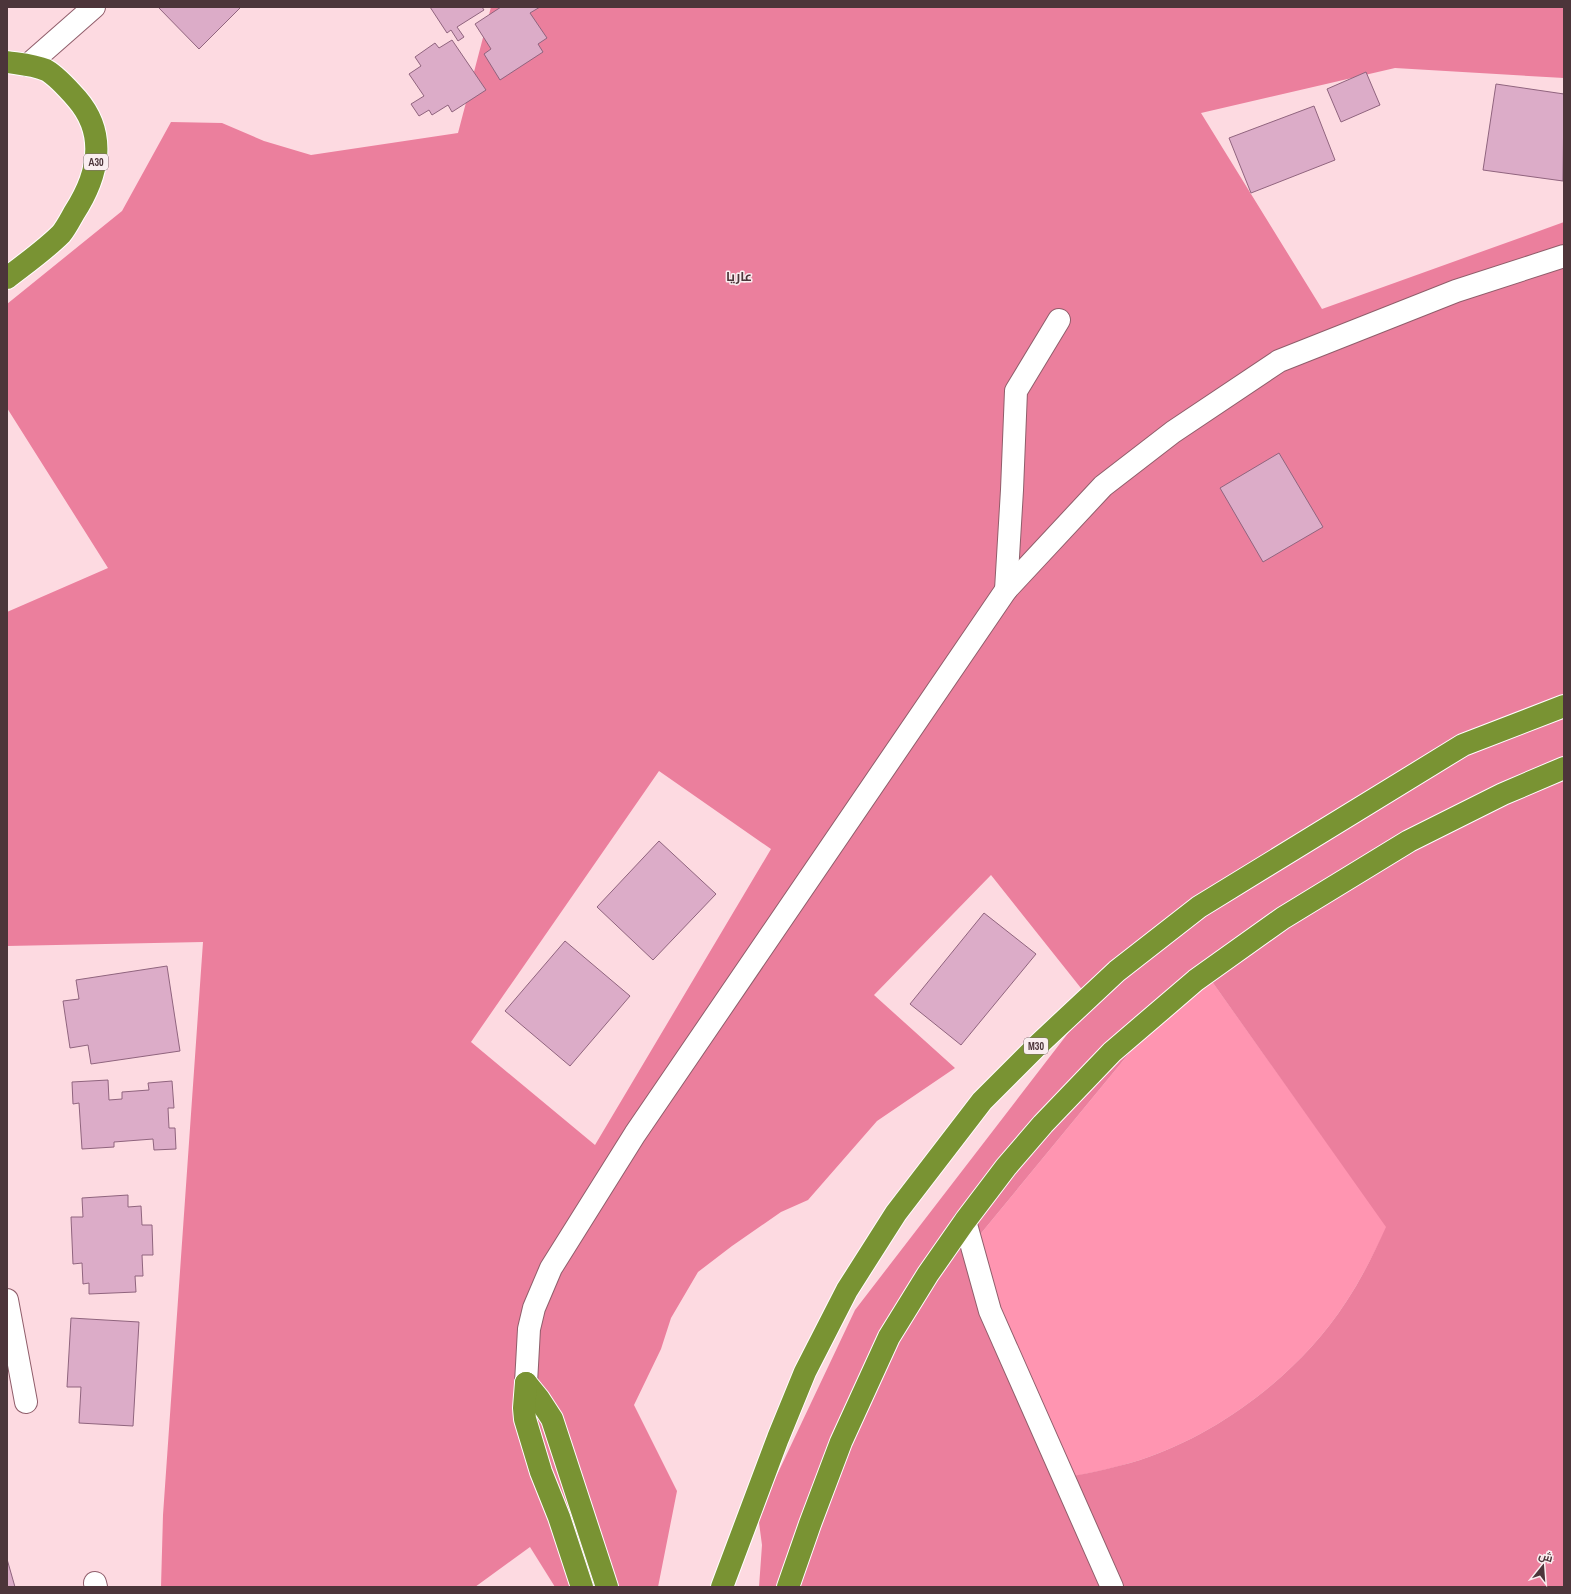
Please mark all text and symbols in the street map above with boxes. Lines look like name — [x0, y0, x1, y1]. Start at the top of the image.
road number: A30 — [84, 154, 108, 170]
district label: عاريا — [726, 268, 752, 285]
road number: M30 — [1024, 1038, 1048, 1054]
north arrow — [1523, 1546, 1563, 1586]
text: ش — [1537, 1548, 1555, 1565]

